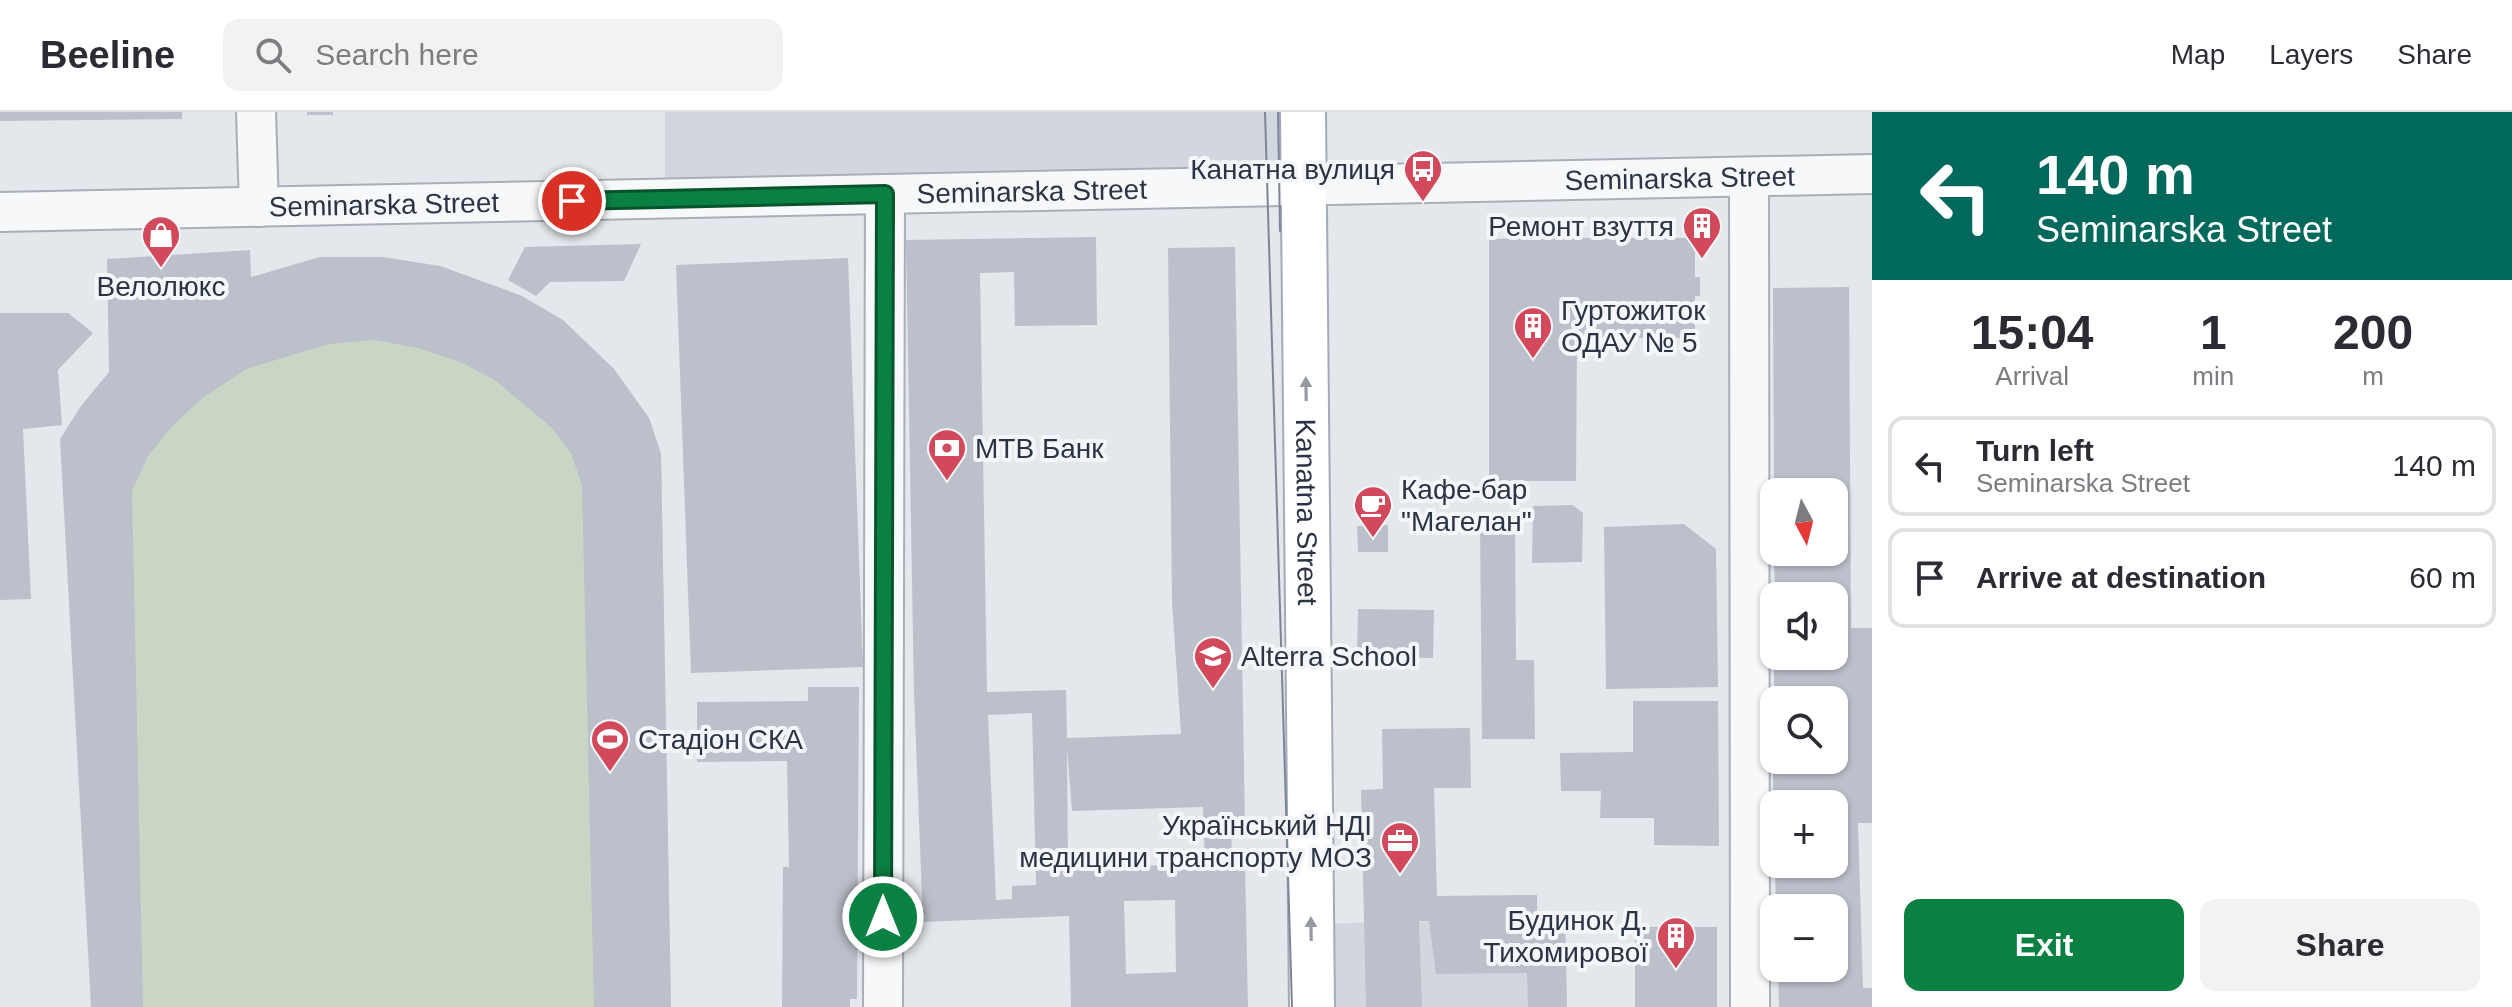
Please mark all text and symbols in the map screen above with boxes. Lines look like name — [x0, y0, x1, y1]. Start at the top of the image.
search box — [223, 19, 783, 91]
icon: search — [251, 33, 295, 77]
text: Beeline — [40, 34, 175, 76]
text: Search here — [315, 38, 479, 71]
text: Map — [2171, 39, 2225, 70]
text: Layers — [2269, 39, 2353, 70]
text: Share — [2397, 39, 2472, 70]
text: 140 m — [2036, 143, 2195, 206]
icon: left — [1904, 144, 2008, 248]
bus stop icon: Канатна вулиця — [1402, 148, 1444, 203]
place label: Канатна вулиця — [1190, 154, 1395, 185]
street label: Seminarska Street — [1564, 161, 1795, 196]
pin — [538, 167, 606, 235]
street label: Seminarska Street — [916, 174, 1148, 209]
icon: arrive — [550, 179, 594, 223]
street label: Seminarska Street — [268, 187, 500, 223]
building icon: Ремонт взуття — [1681, 205, 1723, 260]
text: Seminarska Street — [2036, 209, 2332, 250]
place label: Ремонт взуття — [1488, 211, 1674, 242]
shop icon: Велолюкс — [140, 214, 182, 269]
place label: Велолюкс — [97, 271, 225, 302]
place label: Гуртожиток ОДАУ № 5 — [1561, 295, 1706, 358]
building icon: Гуртожиток ОДАУ № 5 — [1512, 305, 1554, 360]
text: 15:04 — [1971, 306, 2094, 359]
text: 1 — [2200, 306, 2227, 359]
text: 200 — [2333, 306, 2413, 359]
text: Arrival — [1995, 361, 2069, 391]
text: min — [2192, 361, 2234, 391]
text: m — [2362, 361, 2384, 391]
one-way arrow — [1300, 376, 1312, 401]
street label: Kanatna Street — [1290, 418, 1323, 606]
bank icon: МТВ Банк — [926, 427, 968, 482]
place label: МТВ Банк — [975, 433, 1104, 464]
text: Turn left — [1976, 434, 2094, 467]
icon: left — [1908, 444, 1952, 488]
text: 140 m — [2393, 449, 2476, 482]
text: Seminarska Street — [1976, 468, 2190, 498]
place label: Кафе-бар "Магелан" — [1401, 474, 1532, 537]
north arrow — [1760, 478, 1848, 566]
map controls — [1760, 478, 1848, 982]
cafe icon: Кафе-бар "Магелан" — [1352, 484, 1394, 539]
icon: arrive — [1908, 556, 1952, 600]
text: Arrive at destination — [1976, 561, 2266, 594]
text: 60 m — [2409, 561, 2476, 594]
button: sound — [1760, 582, 1848, 670]
school or university icon: Alterra School — [1192, 635, 1234, 690]
place label: Alterra School — [1241, 641, 1417, 672]
button: search — [1760, 686, 1848, 774]
sports icon: Стадіон СКА — [589, 718, 631, 773]
place label: Стадіон СКА — [638, 724, 803, 755]
button: + — [1760, 790, 1848, 878]
place label: Український НДІ медицини транспорту МОЗ — [1019, 810, 1372, 873]
office icon: Український НДІ медицини транспорту МОЗ — [1379, 820, 1421, 875]
position arrow — [841, 875, 925, 959]
button: − — [1760, 894, 1848, 982]
button: Exit — [1904, 899, 2184, 991]
button: Share — [2200, 899, 2480, 991]
place label: Будинок Д. Тихомирової — [1483, 905, 1648, 968]
building icon: Будинок Д. Тихомирової — [1655, 915, 1697, 970]
one-way arrow — [1305, 916, 1317, 941]

